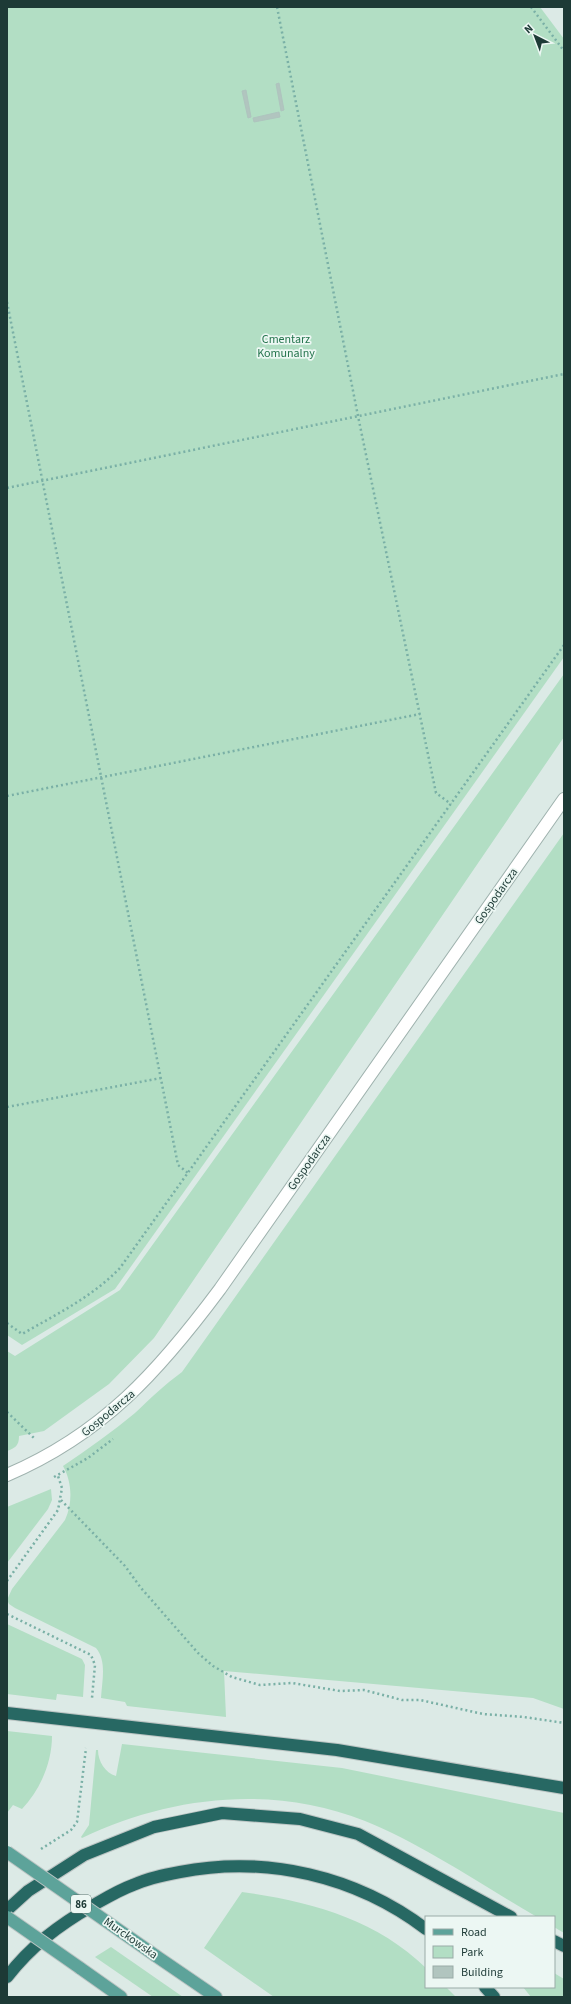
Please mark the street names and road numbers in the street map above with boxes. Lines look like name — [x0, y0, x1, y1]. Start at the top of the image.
street label: Gospodarcza — [471, 865, 522, 928]
street label: Gospodarcza — [284, 1131, 335, 1194]
street label: Gospodarcza — [78, 1386, 139, 1441]
road number: 86 — [71, 1895, 91, 1913]
street label: Murckowska — [100, 1914, 161, 1963]

